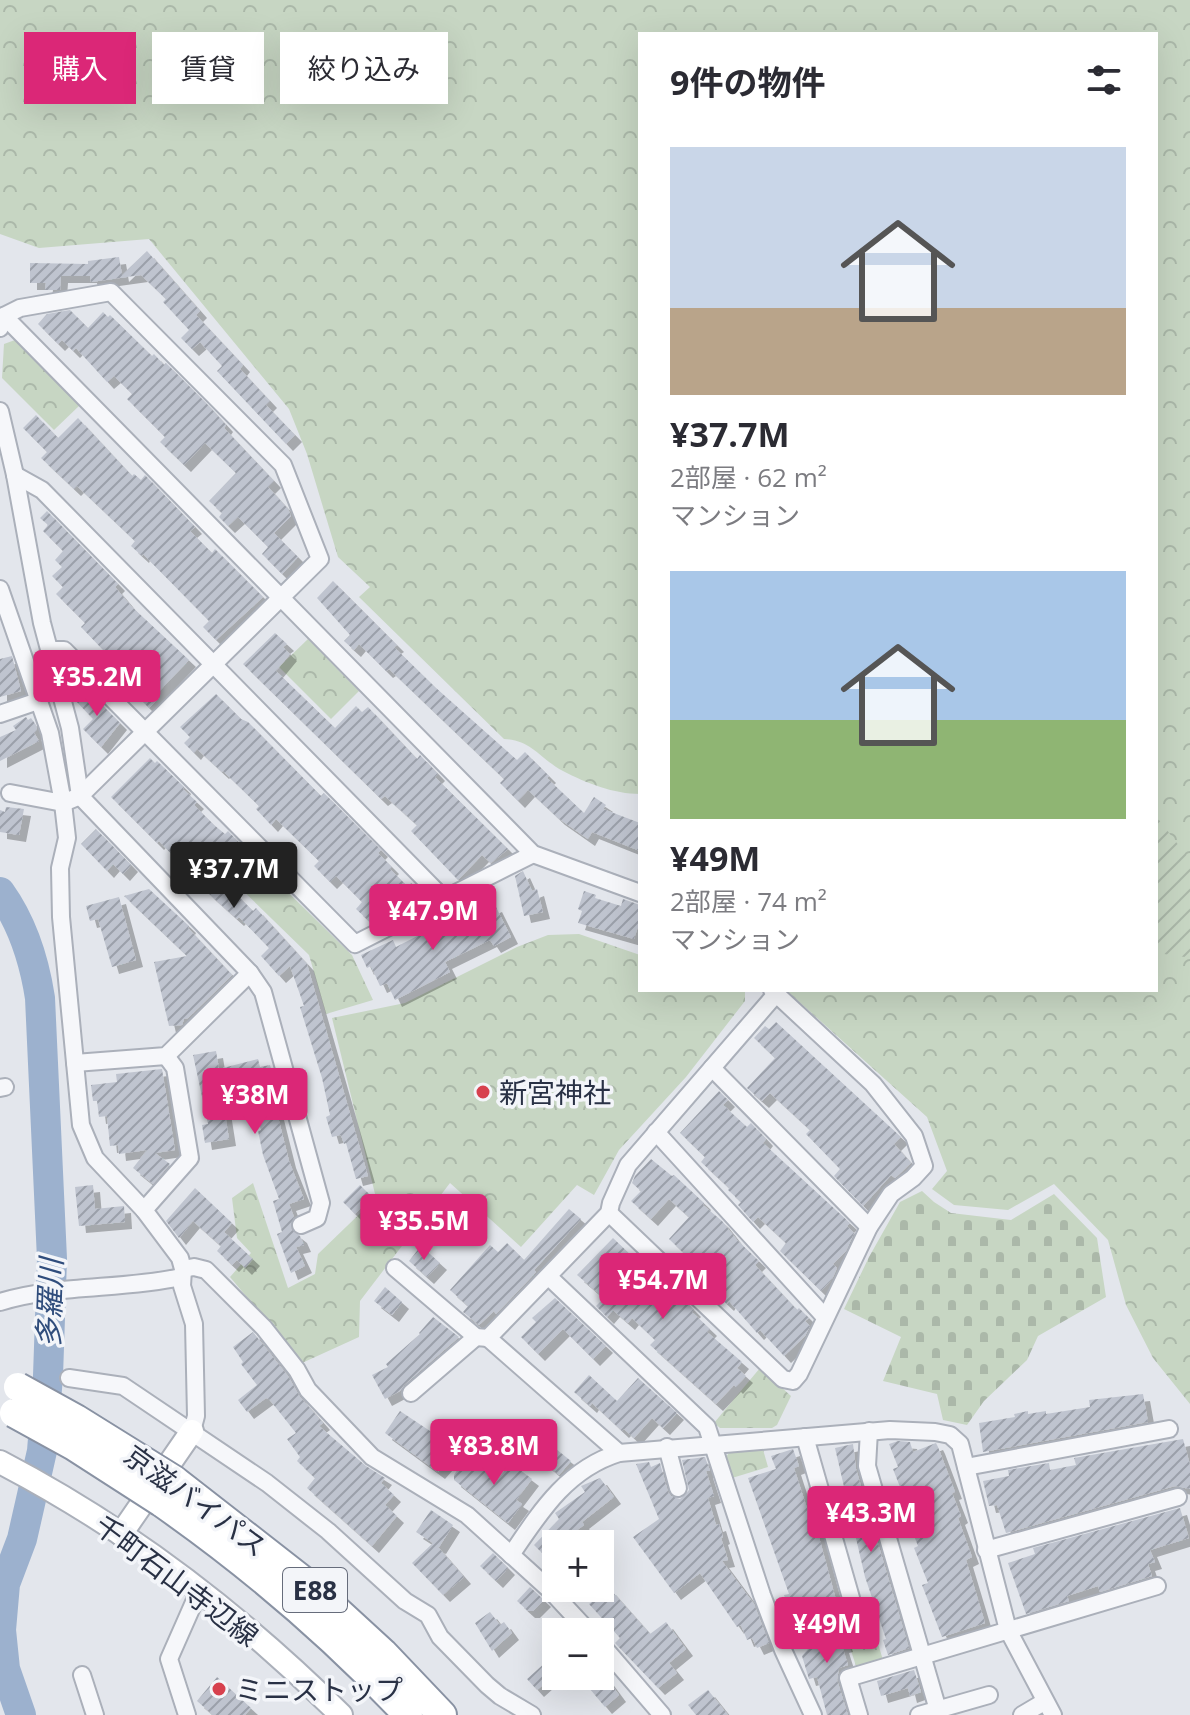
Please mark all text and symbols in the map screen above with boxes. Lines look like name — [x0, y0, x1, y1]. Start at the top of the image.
chip: 購入 — [24, 32, 136, 104]
chip: 賃貸 — [152, 32, 264, 104]
chip: 絞り込み — [280, 32, 448, 104]
icon: filters — [1082, 58, 1126, 102]
text: 9件の物件 — [670, 59, 825, 105]
icon: home — [826, 199, 970, 343]
text: ¥37.7M — [670, 411, 790, 457]
text: 2部屋 · 62 m² — [670, 459, 827, 495]
text: マンション — [670, 497, 800, 533]
icon: home — [826, 623, 970, 767]
pin: ¥35.2M — [32, 650, 162, 718]
text: ¥35.2M — [51, 658, 143, 694]
text: ¥49M — [670, 835, 760, 881]
pin: ¥37.7M — [169, 842, 299, 910]
text: ¥37.7M — [188, 850, 280, 886]
text: 2部屋 · 74 m² — [670, 883, 827, 919]
pin: ¥47.9M — [368, 884, 498, 952]
text: ¥47.9M — [387, 892, 479, 928]
text: マンション — [670, 921, 800, 957]
pin: ¥38M — [208, 1068, 302, 1136]
place label: 新宮神社 — [499, 1073, 611, 1111]
text: ¥38M — [220, 1076, 290, 1112]
marker: 新宮神社 — [474, 1083, 492, 1101]
pin: ¥35.5M — [359, 1194, 489, 1262]
text: ¥35.5M — [378, 1202, 470, 1238]
pin: ¥54.7M — [598, 1253, 728, 1321]
water label: 多羅川 — [27, 1254, 71, 1349]
text: ¥54.7M — [617, 1261, 709, 1297]
pin: ¥83.8M — [429, 1419, 559, 1487]
text: ¥83.8M — [448, 1427, 540, 1463]
street label: 京滋バイパス — [117, 1435, 275, 1565]
pin: ¥43.3M — [806, 1486, 936, 1554]
text: ¥43.3M — [825, 1494, 917, 1530]
street label: 千町石山寺辺線 — [87, 1506, 267, 1654]
map controls — [542, 1530, 614, 1690]
button: + — [542, 1530, 614, 1602]
road number: E88 — [283, 1568, 347, 1612]
pin: ¥49M — [780, 1597, 874, 1665]
text: ¥49M — [792, 1605, 862, 1641]
button: − — [542, 1618, 614, 1690]
place label: ミニストップ — [235, 1670, 403, 1708]
marker: ミニストップ — [210, 1680, 228, 1698]

